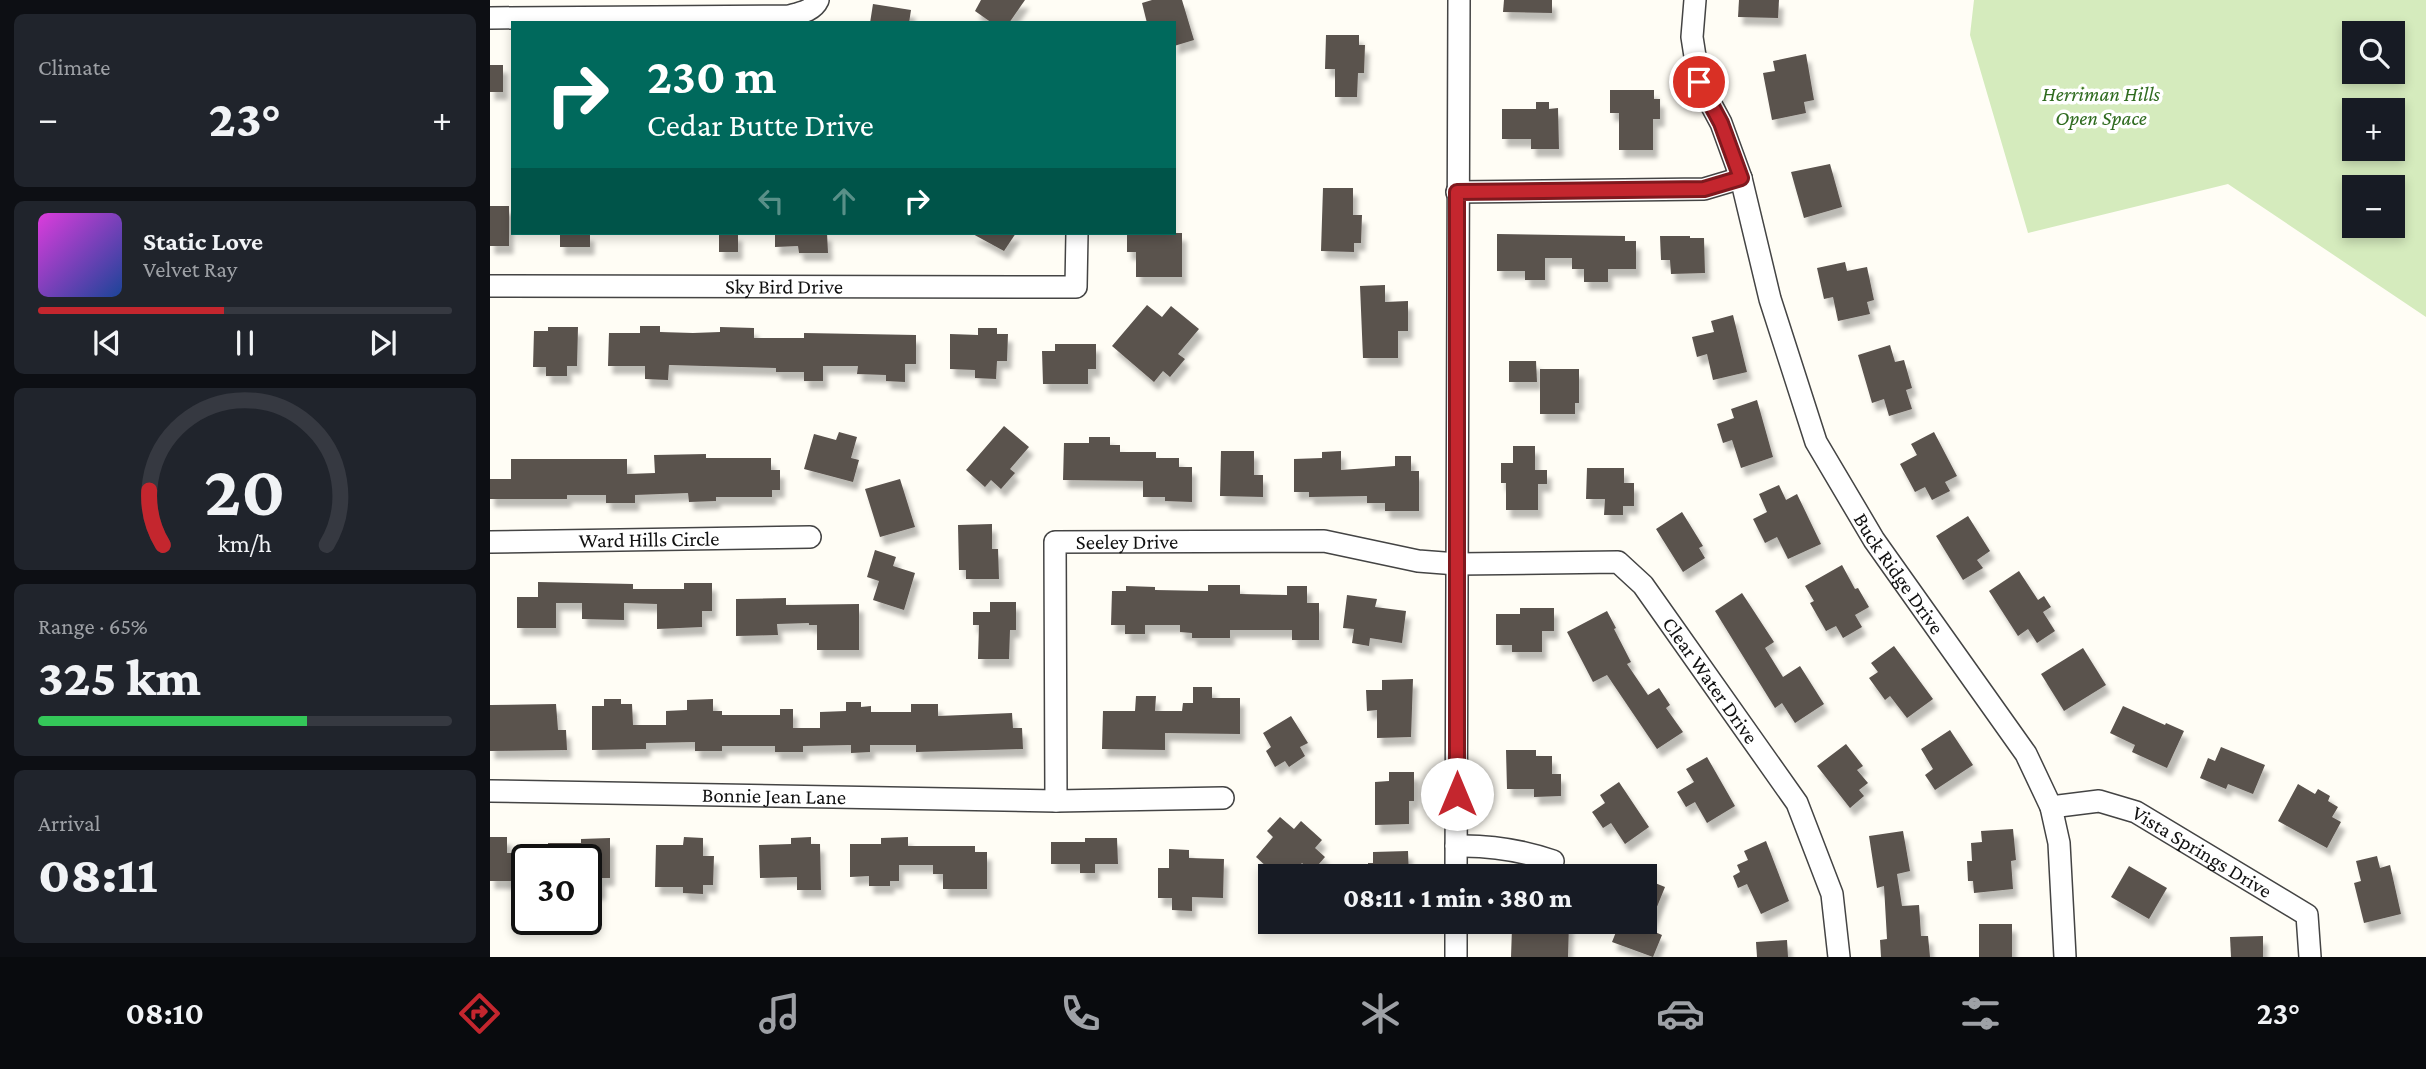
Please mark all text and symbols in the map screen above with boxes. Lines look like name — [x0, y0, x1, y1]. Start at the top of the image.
map controls — [2342, 21, 2405, 238]
button: search — [2342, 21, 2405, 84]
icon: right — [532, 49, 623, 140]
text: 230 m — [647, 49, 777, 104]
pin — [1669, 52, 1729, 112]
text: Climate — [38, 54, 110, 80]
icon: arrive — [1680, 63, 1718, 101]
park label: Herriman Hills Open Space — [2042, 82, 2161, 130]
text: 23° — [209, 89, 281, 147]
text: − — [38, 97, 58, 139]
text: + — [432, 97, 452, 139]
button: + — [2342, 98, 2405, 161]
text: Cedar Butte Drive — [647, 107, 874, 143]
button: − — [2342, 175, 2405, 238]
icon: left — [752, 182, 790, 220]
icon: ahead — [825, 182, 863, 220]
icon: right — [898, 182, 936, 220]
text: Static Love — [143, 227, 263, 256]
text: Velvet Ray — [143, 256, 237, 282]
street label: Sky Bird Drive — [725, 274, 843, 299]
icon: previous — [88, 324, 126, 362]
icon: pause — [226, 324, 264, 362]
icon: next — [364, 324, 402, 362]
text: 20 — [204, 450, 286, 531]
street label: Buck Ridge Drive — [1849, 509, 1949, 639]
street label: Ward Hills Circle — [578, 526, 720, 553]
text: km/h — [218, 529, 272, 556]
street label: Seeley Drive — [1076, 530, 1178, 554]
street label: Clear Water Drive — [1657, 612, 1763, 748]
text: Range · 65% — [38, 613, 148, 639]
text: 325 km — [38, 648, 201, 706]
position arrow — [1420, 757, 1494, 831]
street label: Bonnie Jean Lane — [702, 783, 846, 809]
street label: Vista Springs Drive — [2128, 800, 2276, 903]
text: Arrival — [38, 810, 101, 836]
speed limit sign: 30 — [511, 844, 602, 935]
text: 08:11 — [38, 845, 158, 903]
text: 08:11 · 1 min · 380 m — [1343, 884, 1572, 913]
icon: directions — [455, 989, 504, 1038]
icon: music — [755, 989, 804, 1038]
icon: phone — [1056, 989, 1105, 1038]
icon: climate — [1356, 989, 1405, 1038]
icon: car — [1656, 989, 1705, 1038]
icon: filters — [1956, 989, 2005, 1038]
text: 08:10 — [126, 995, 204, 1031]
text: 23° — [2257, 995, 2300, 1031]

